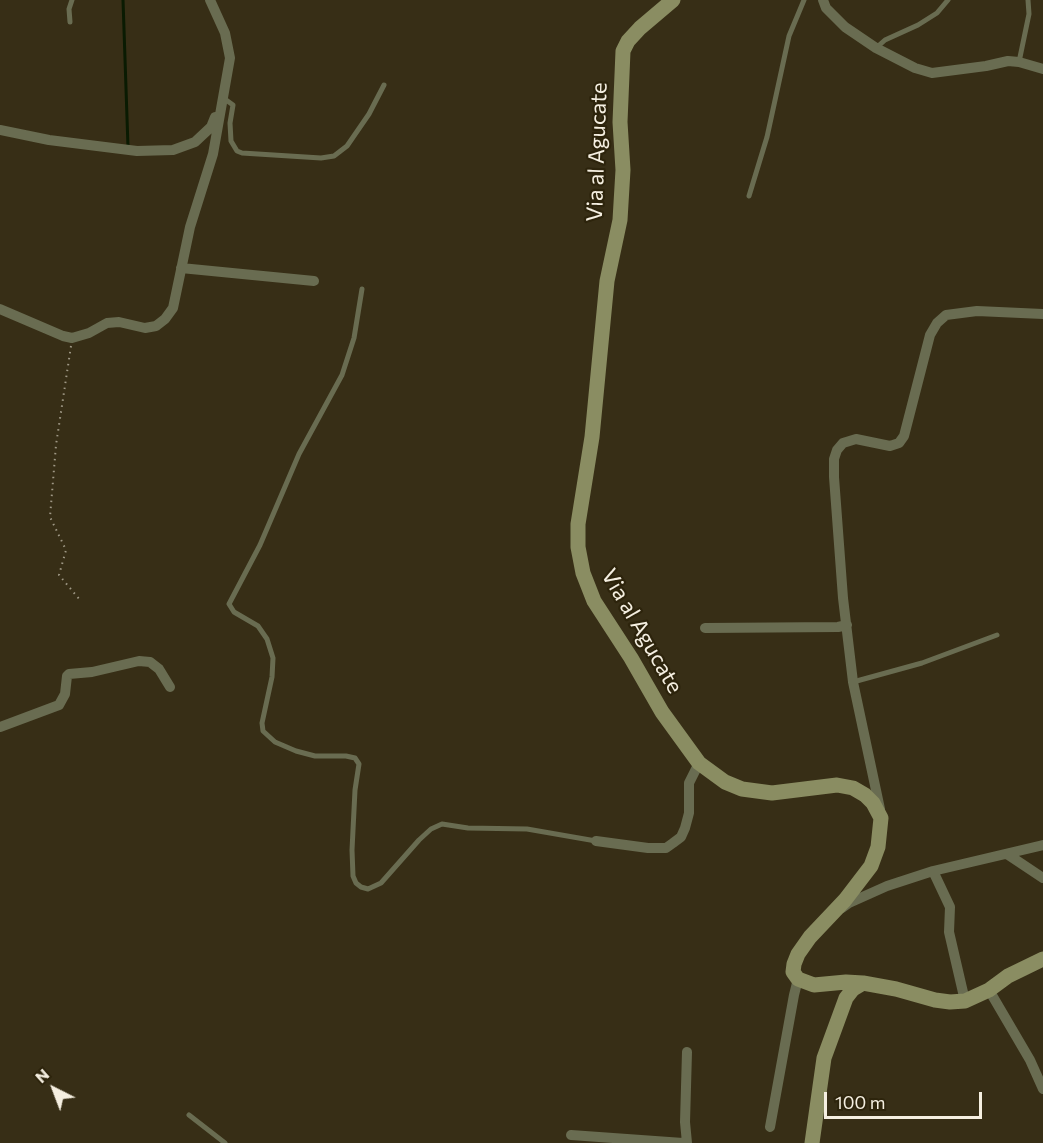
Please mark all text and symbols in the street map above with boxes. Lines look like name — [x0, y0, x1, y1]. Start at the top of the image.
street label: Via al Agucate — [581, 82, 613, 222]
street label: Via al Agucate — [596, 564, 688, 698]
north arrow — [24, 1059, 84, 1119]
text: N — [31, 1064, 52, 1086]
scale bar — [827, 1080, 984, 1118]
text: 100 m — [835, 1091, 885, 1113]

